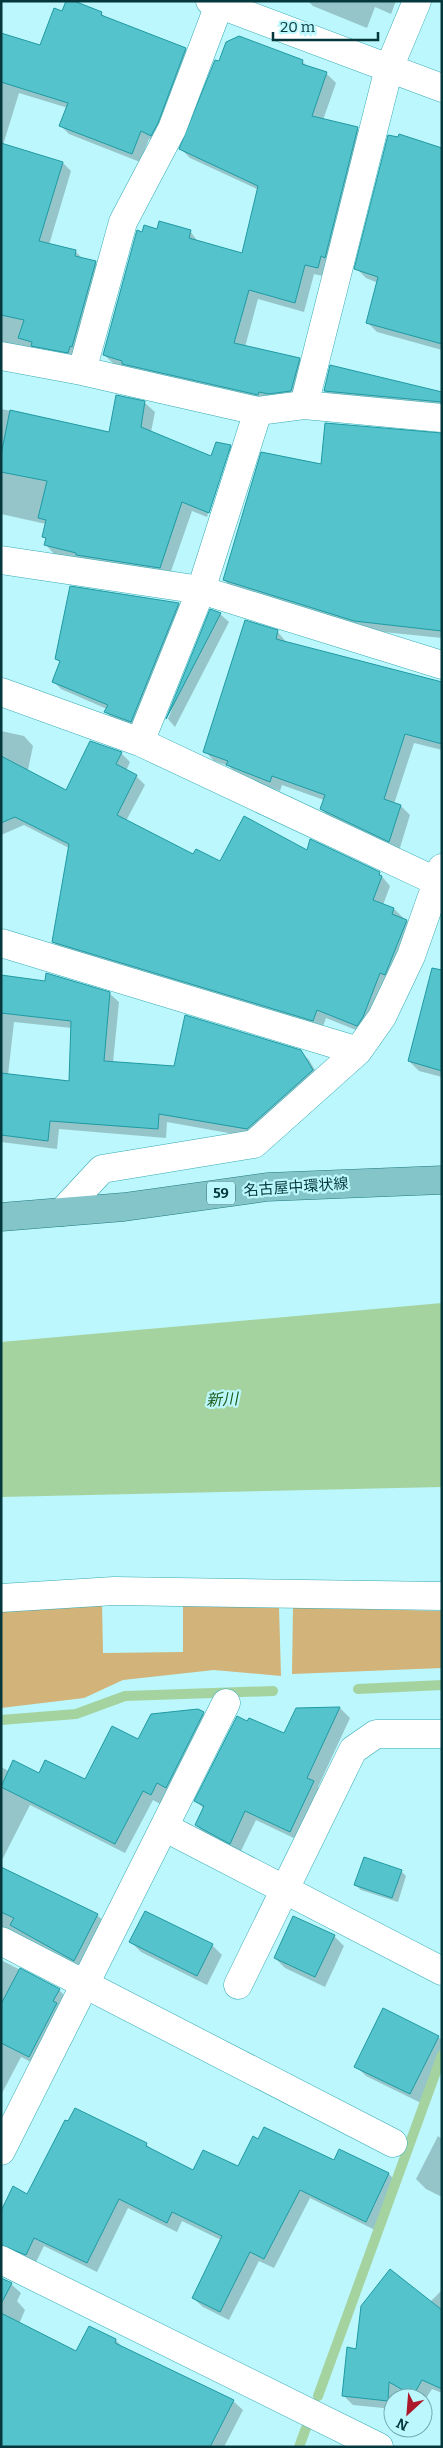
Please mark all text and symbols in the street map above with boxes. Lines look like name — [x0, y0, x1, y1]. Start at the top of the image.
scale bar — [273, 10, 378, 42]
text: 20 m — [280, 18, 316, 36]
street label: 名古屋中環状線 — [243, 1174, 349, 1200]
road number: 59 — [207, 1182, 235, 1204]
water label: 新川 — [206, 1389, 240, 1410]
north arrow — [383, 2388, 433, 2438]
text: N — [394, 2414, 411, 2434]

